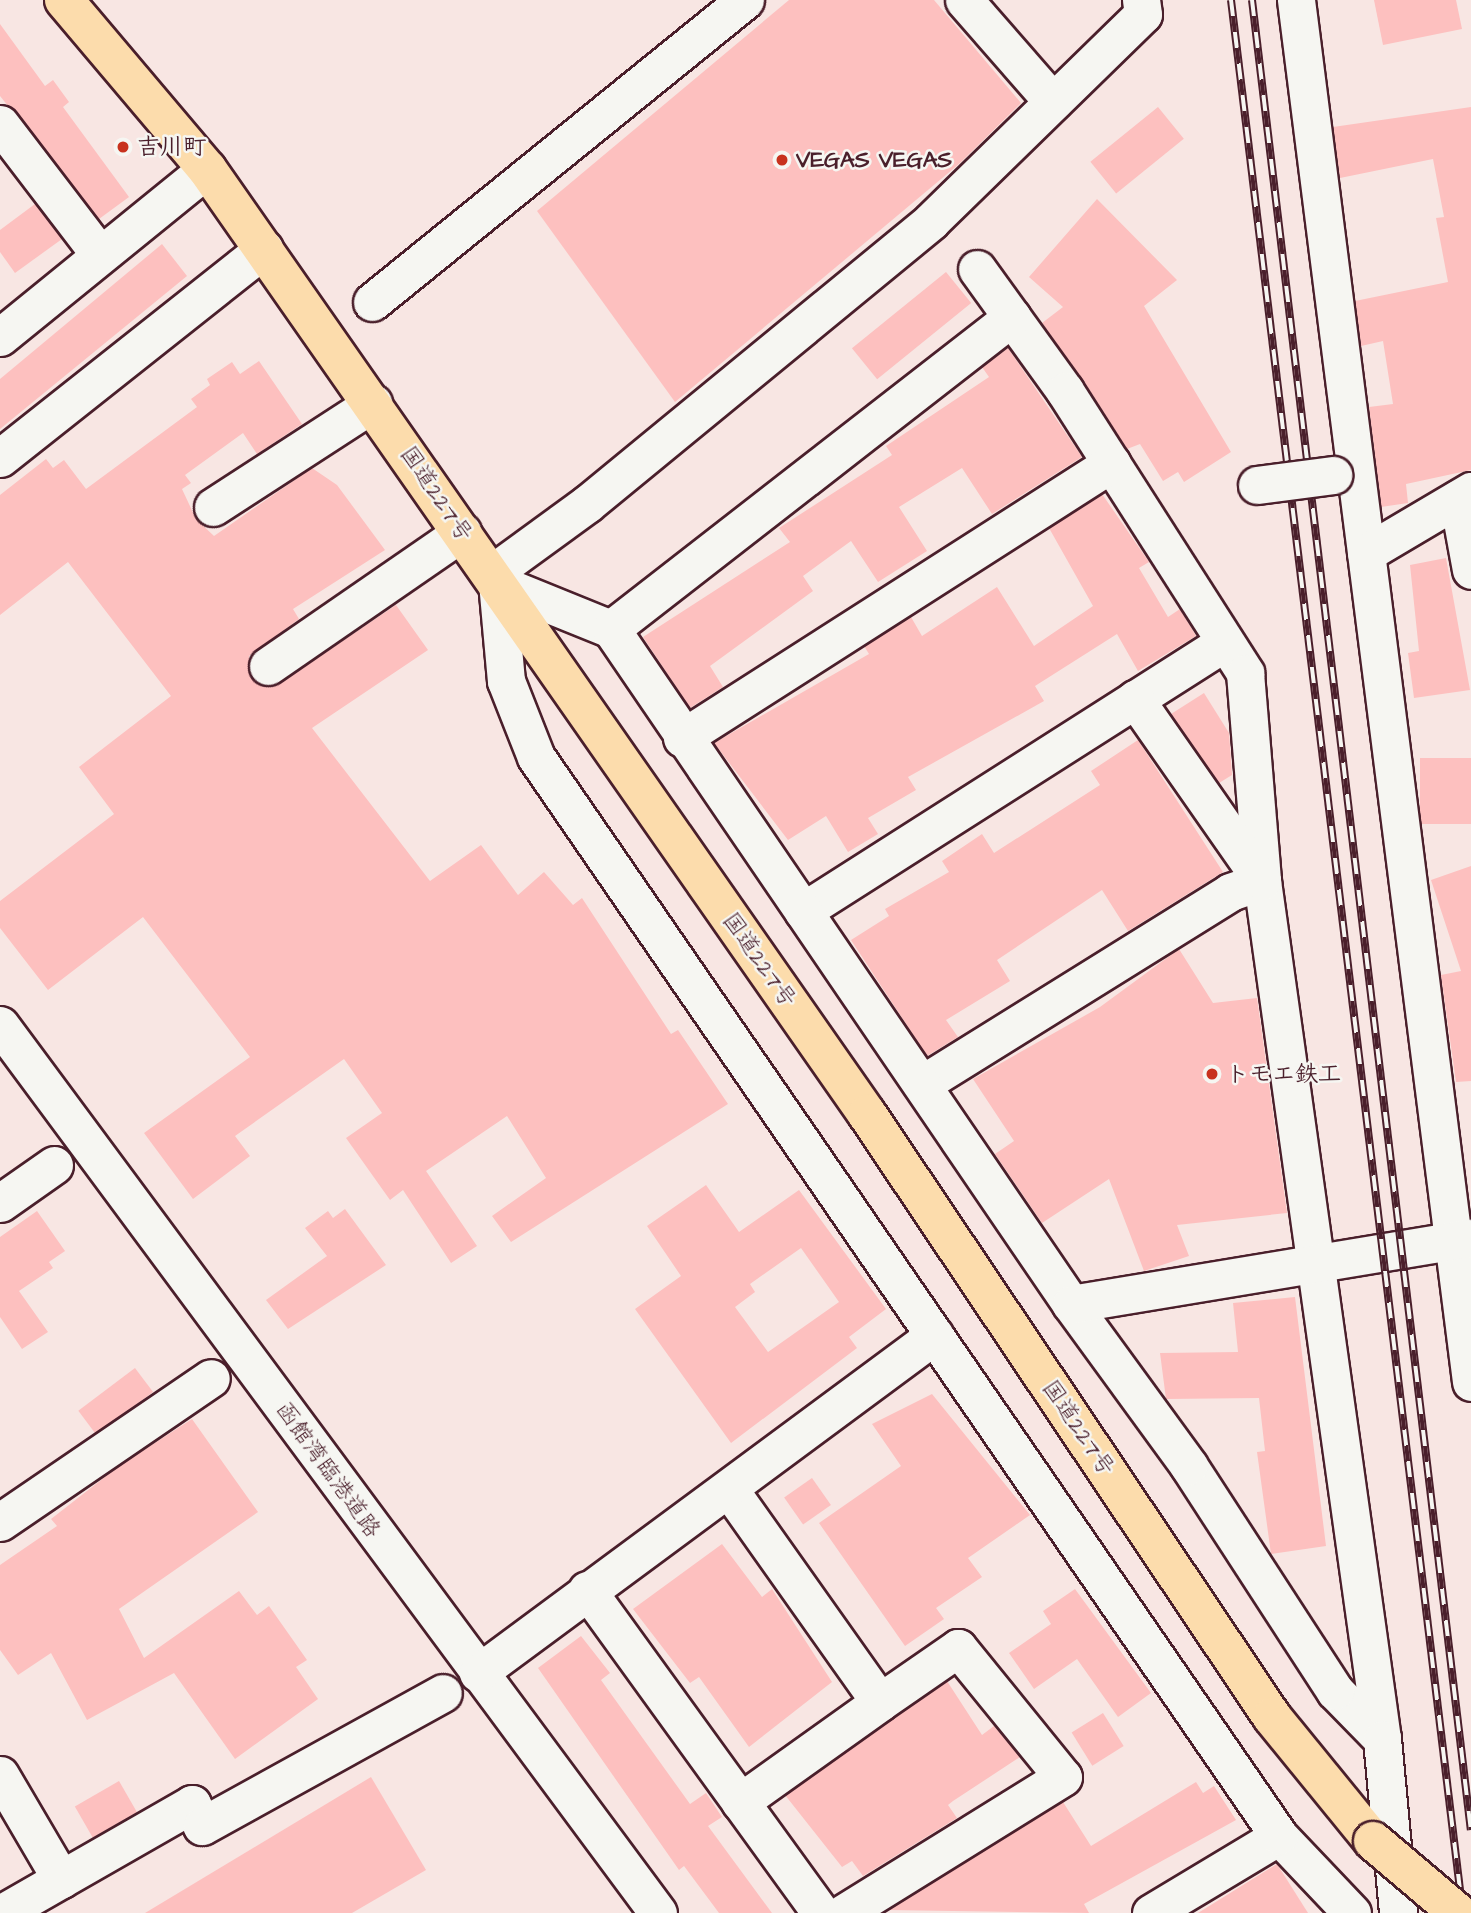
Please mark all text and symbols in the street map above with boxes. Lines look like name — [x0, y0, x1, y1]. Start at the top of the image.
place label: 吉川町 — [137, 133, 206, 161]
marker: 吉川町 — [115, 139, 131, 155]
place label: VEGAS VEGAS — [796, 146, 952, 174]
marker: VEGAS VEGAS — [774, 152, 790, 168]
street label: 国道227号 — [394, 441, 478, 547]
street label: 国道227号 — [716, 907, 802, 1013]
place label: トモエ鉄工 — [1226, 1060, 1341, 1088]
marker: トモエ鉄工 — [1204, 1066, 1220, 1082]
street label: 国道227号 — [1036, 1375, 1120, 1481]
street label: 函館湾臨港道路 — [270, 1397, 386, 1543]

